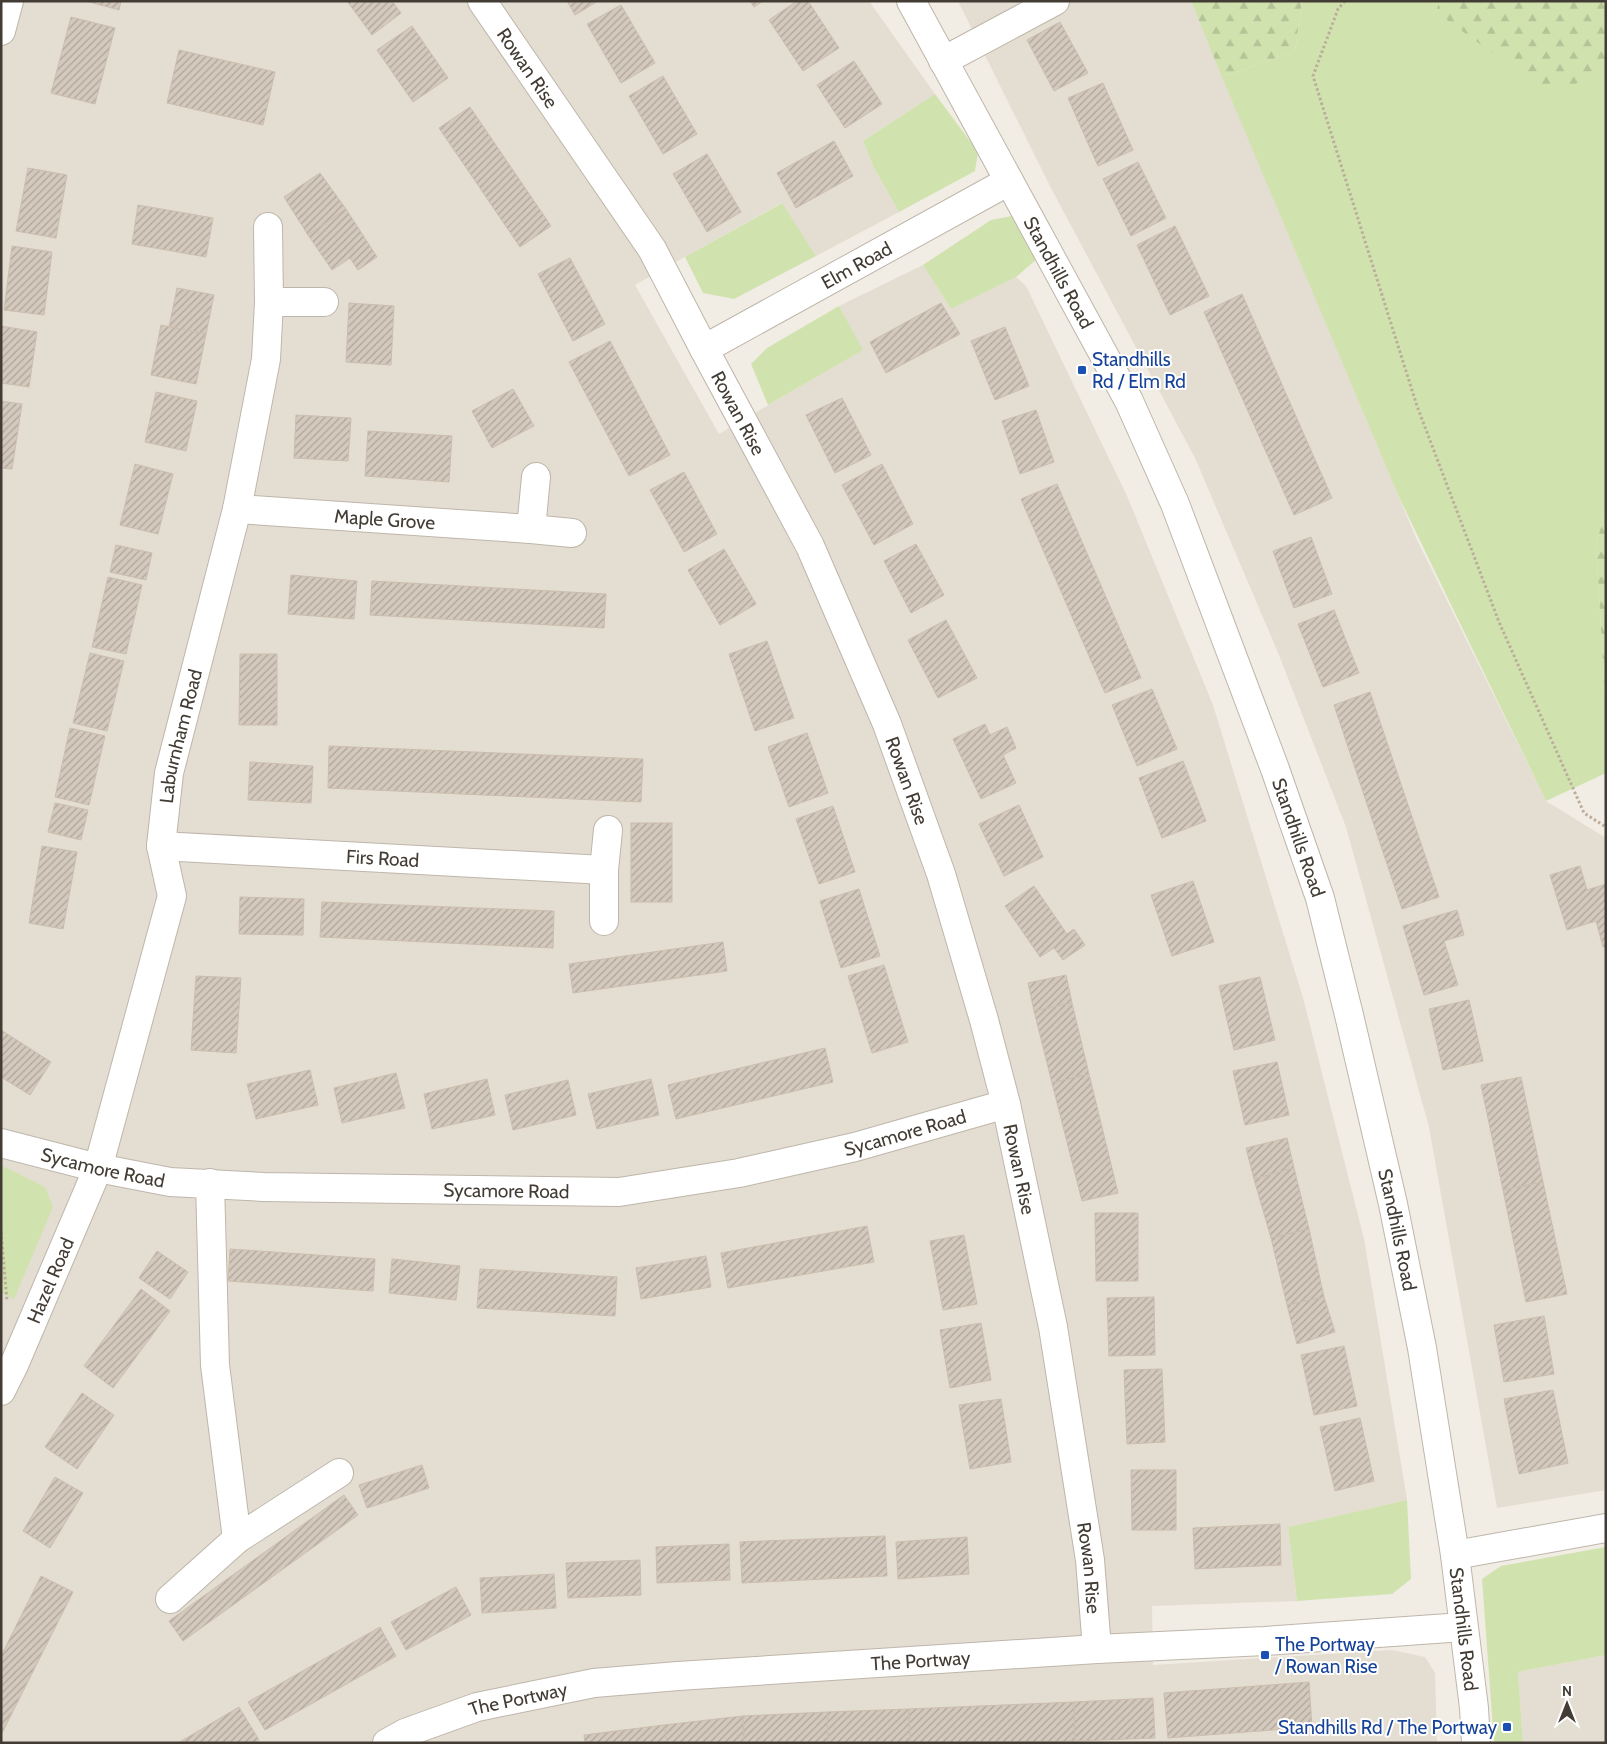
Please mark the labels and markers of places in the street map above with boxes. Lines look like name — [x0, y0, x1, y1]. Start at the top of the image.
place label: Standhills Rd / Elm Rd — [1092, 348, 1186, 393]
marker: Standhills Rd / Elm Rd — [1076, 364, 1088, 376]
place label: The Portway / Rowan Rise — [1274, 1633, 1378, 1678]
marker: The Portway / Rowan Rise — [1259, 1649, 1271, 1661]
place label: Standhills Rd / The Portway — [1278, 1716, 1497, 1739]
marker: Standhills Rd / The Portway — [1501, 1721, 1513, 1733]

